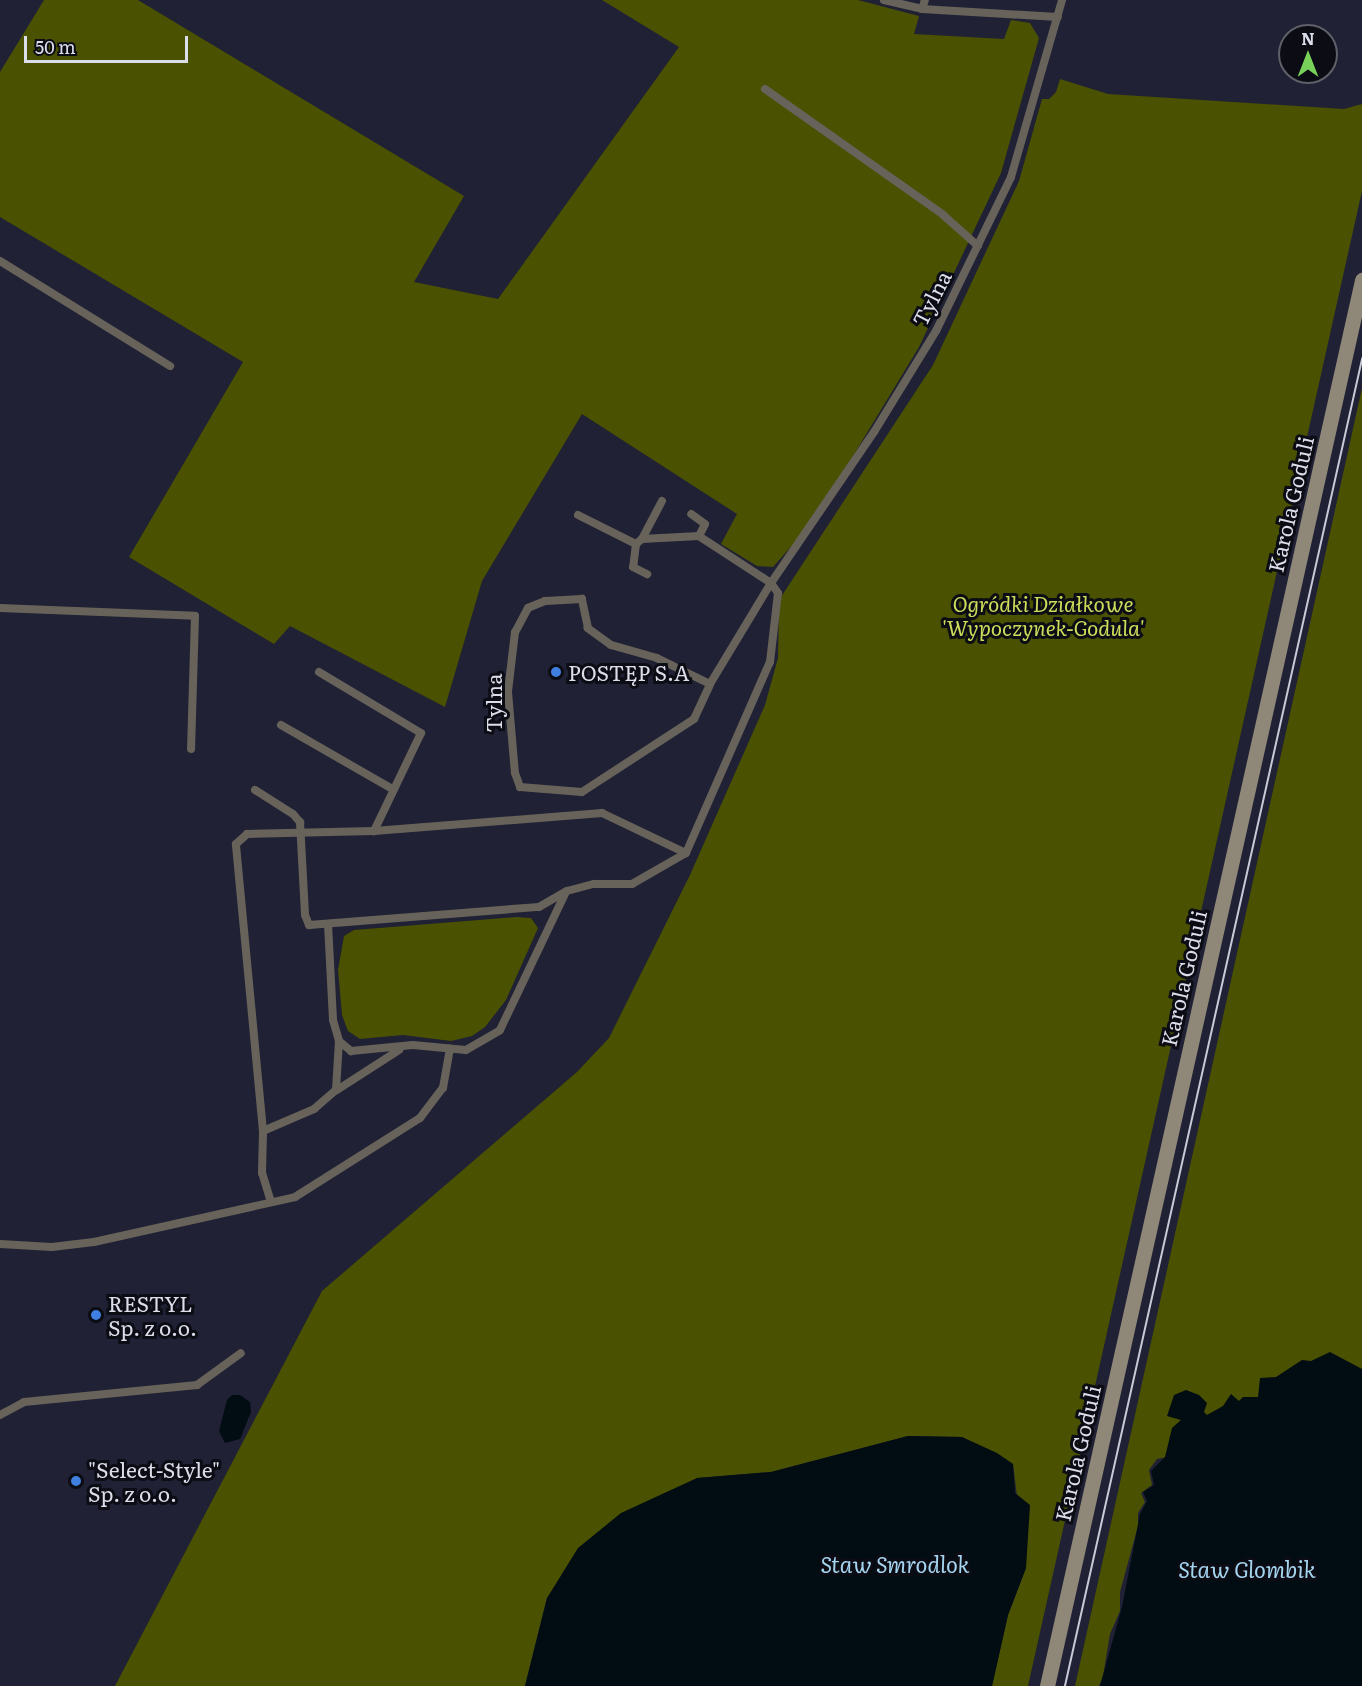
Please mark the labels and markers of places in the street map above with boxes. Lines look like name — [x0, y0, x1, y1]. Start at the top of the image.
place label: POSTĘP S.A — [568, 659, 689, 685]
marker: POSTĘP S.A — [549, 665, 563, 679]
place label: RESTYL Sp. z o.o. — [108, 1290, 197, 1340]
marker: RESTYL Sp. z o.o. — [89, 1308, 103, 1322]
place label: "Select-Style" Sp. z o.o. — [88, 1456, 220, 1506]
marker: "Select-Style" Sp. z o.o. — [69, 1474, 83, 1488]

